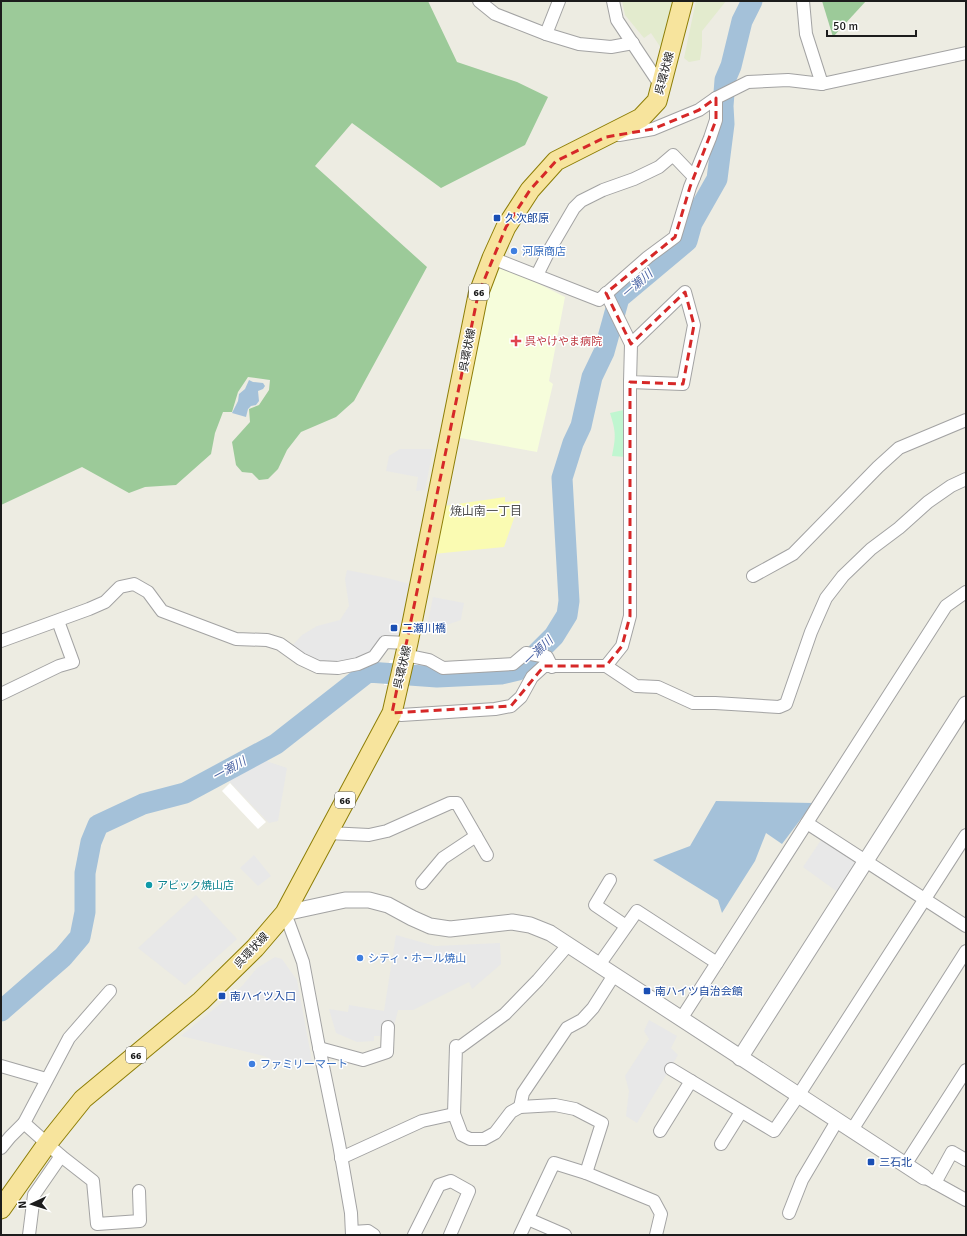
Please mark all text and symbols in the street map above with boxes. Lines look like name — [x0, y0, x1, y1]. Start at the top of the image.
scale bar — [827, 12, 916, 38]
text: 50 m — [833, 19, 858, 34]
street label: 呉環状線 — [653, 50, 676, 96]
place label: 久次郎原 — [505, 212, 549, 225]
marker: 久次郎原 — [492, 213, 502, 223]
place label: 河原商店 — [522, 245, 566, 258]
marker: 河原商店 — [509, 246, 519, 256]
water label: 一瀬川 — [619, 266, 657, 302]
road number: 66 — [469, 284, 489, 300]
street label: 呉環状線 — [457, 327, 478, 373]
marker: 呉やけやま病院 — [510, 335, 522, 347]
place label: 呉やけやま病院 — [525, 335, 602, 348]
district label: 焼山南一丁目 — [450, 504, 522, 519]
place label: 二瀬川橋 — [402, 622, 446, 635]
marker: 二瀬川橋 — [389, 623, 399, 633]
water label: 一瀬川 — [520, 632, 558, 669]
street label: 呉環状線 — [391, 644, 414, 690]
water label: 一瀬川 — [210, 753, 250, 785]
road number: 66 — [335, 792, 355, 808]
place label: アビック焼山店 — [157, 879, 234, 892]
marker: アビック焼山店 — [144, 880, 154, 890]
street label: 呉環状線 — [232, 930, 271, 971]
place label: シティ・ホール焼山 — [368, 952, 466, 965]
marker: シティ・ホール焼山 — [355, 953, 365, 963]
place label: 南ハイツ自治会館 — [655, 985, 743, 998]
marker: 南ハイツ自治会館 — [642, 986, 652, 996]
place label: 南ハイツ入口 — [230, 990, 296, 1003]
marker: 南ハイツ入口 — [217, 991, 227, 1001]
road number: 66 — [126, 1047, 146, 1063]
place label: ファミリーマート — [260, 1058, 348, 1071]
marker: ファミリーマート — [247, 1059, 257, 1069]
place label: 三石北 — [879, 1156, 912, 1169]
marker: 三石北 — [866, 1157, 876, 1167]
north arrow — [12, 1184, 52, 1224]
text: N — [16, 1200, 29, 1209]

